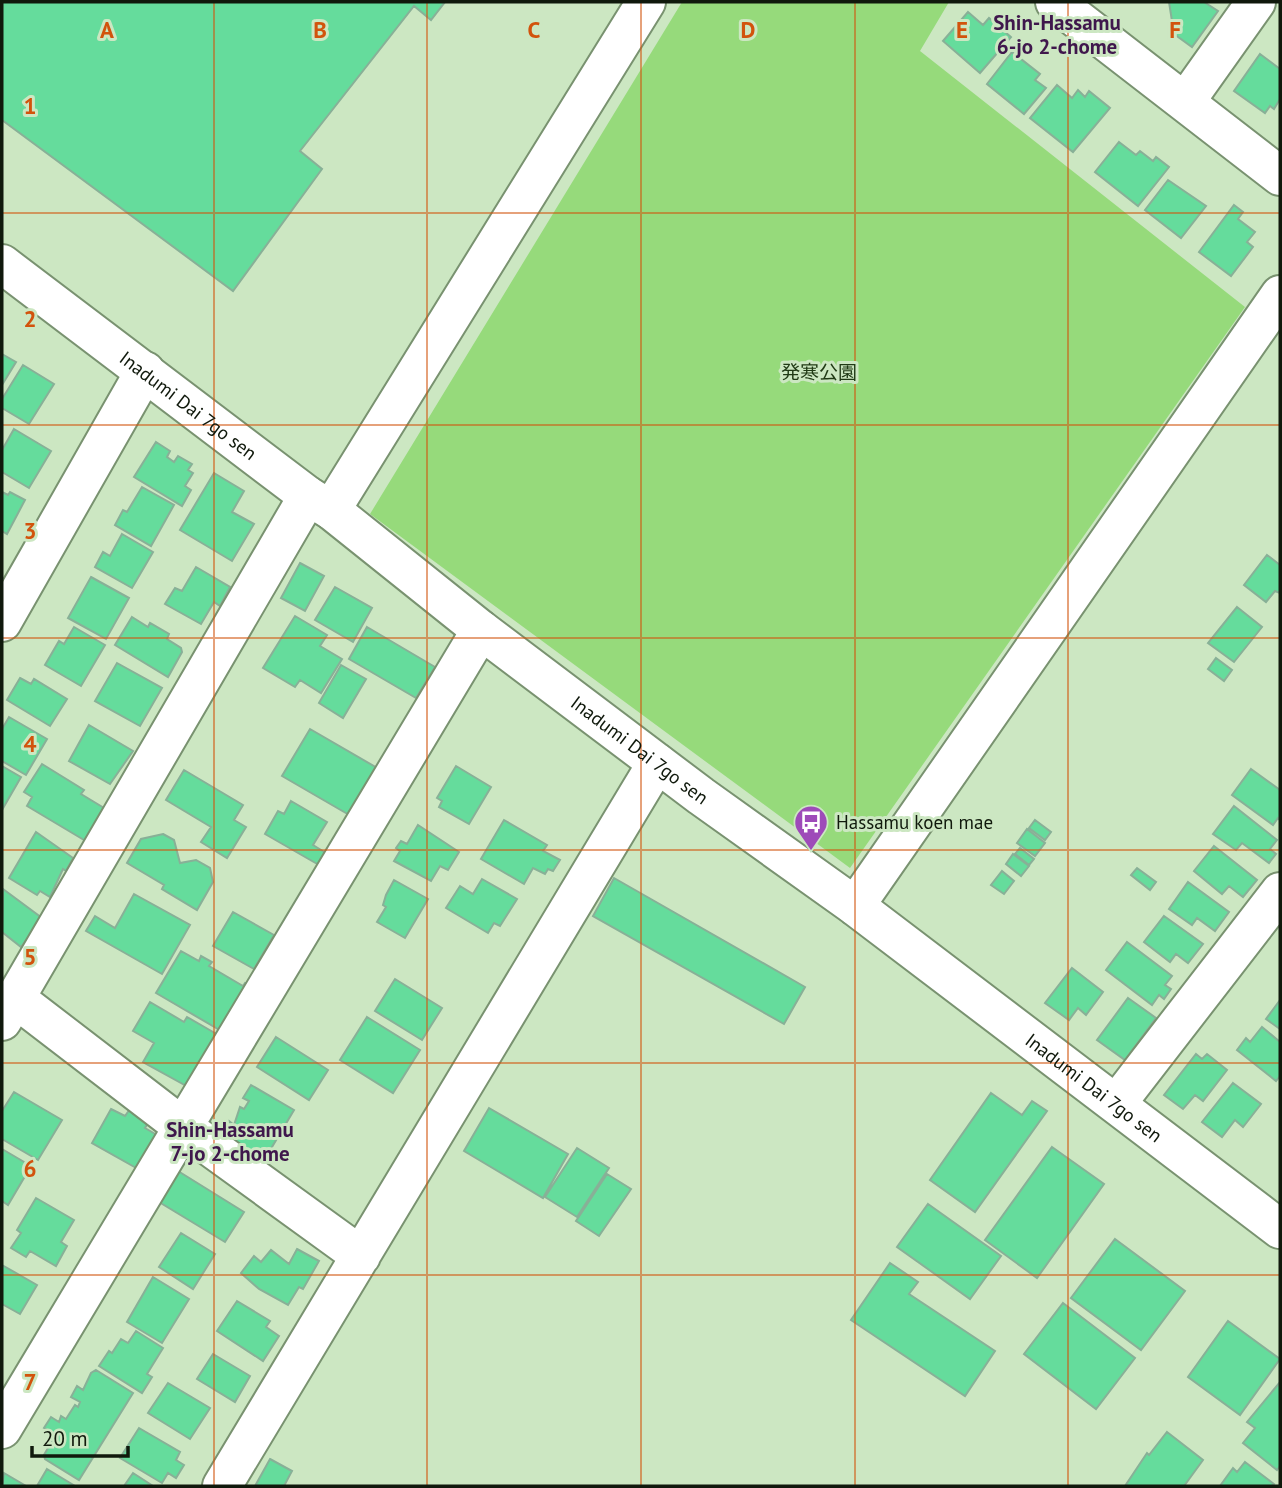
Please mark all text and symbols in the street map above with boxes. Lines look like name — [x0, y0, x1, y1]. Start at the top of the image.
district label: Shin-Hassamu 6-jo 2-chome — [993, 9, 1121, 60]
text: A — [100, 15, 114, 44]
text: B — [313, 15, 327, 44]
text: C — [528, 15, 541, 44]
text: D — [741, 15, 755, 44]
text: E — [956, 15, 968, 44]
text: F — [1169, 15, 1181, 44]
text: 1 — [23, 91, 37, 120]
text: 2 — [23, 304, 37, 333]
street label: Inadumi Dai 7go sen — [115, 346, 262, 465]
park label: 発寒公園 — [781, 360, 857, 384]
text: 3 — [23, 516, 37, 545]
street label: Inadumi Dai 7go sen — [566, 690, 713, 809]
text: 4 — [23, 729, 37, 758]
bus stop icon: Hassamu koen mae — [792, 803, 830, 852]
place label: Hassamu koen mae — [836, 810, 993, 834]
text: 5 — [23, 942, 37, 971]
street label: Inadumi Dai 7go sen — [1021, 1028, 1167, 1147]
district label: Shin-Hassamu 7-jo 2-chome — [166, 1116, 294, 1167]
text: 6 — [23, 1154, 37, 1183]
text: 7 — [23, 1367, 37, 1396]
scale bar — [32, 1414, 128, 1458]
text: 20 m — [42, 1425, 88, 1452]

